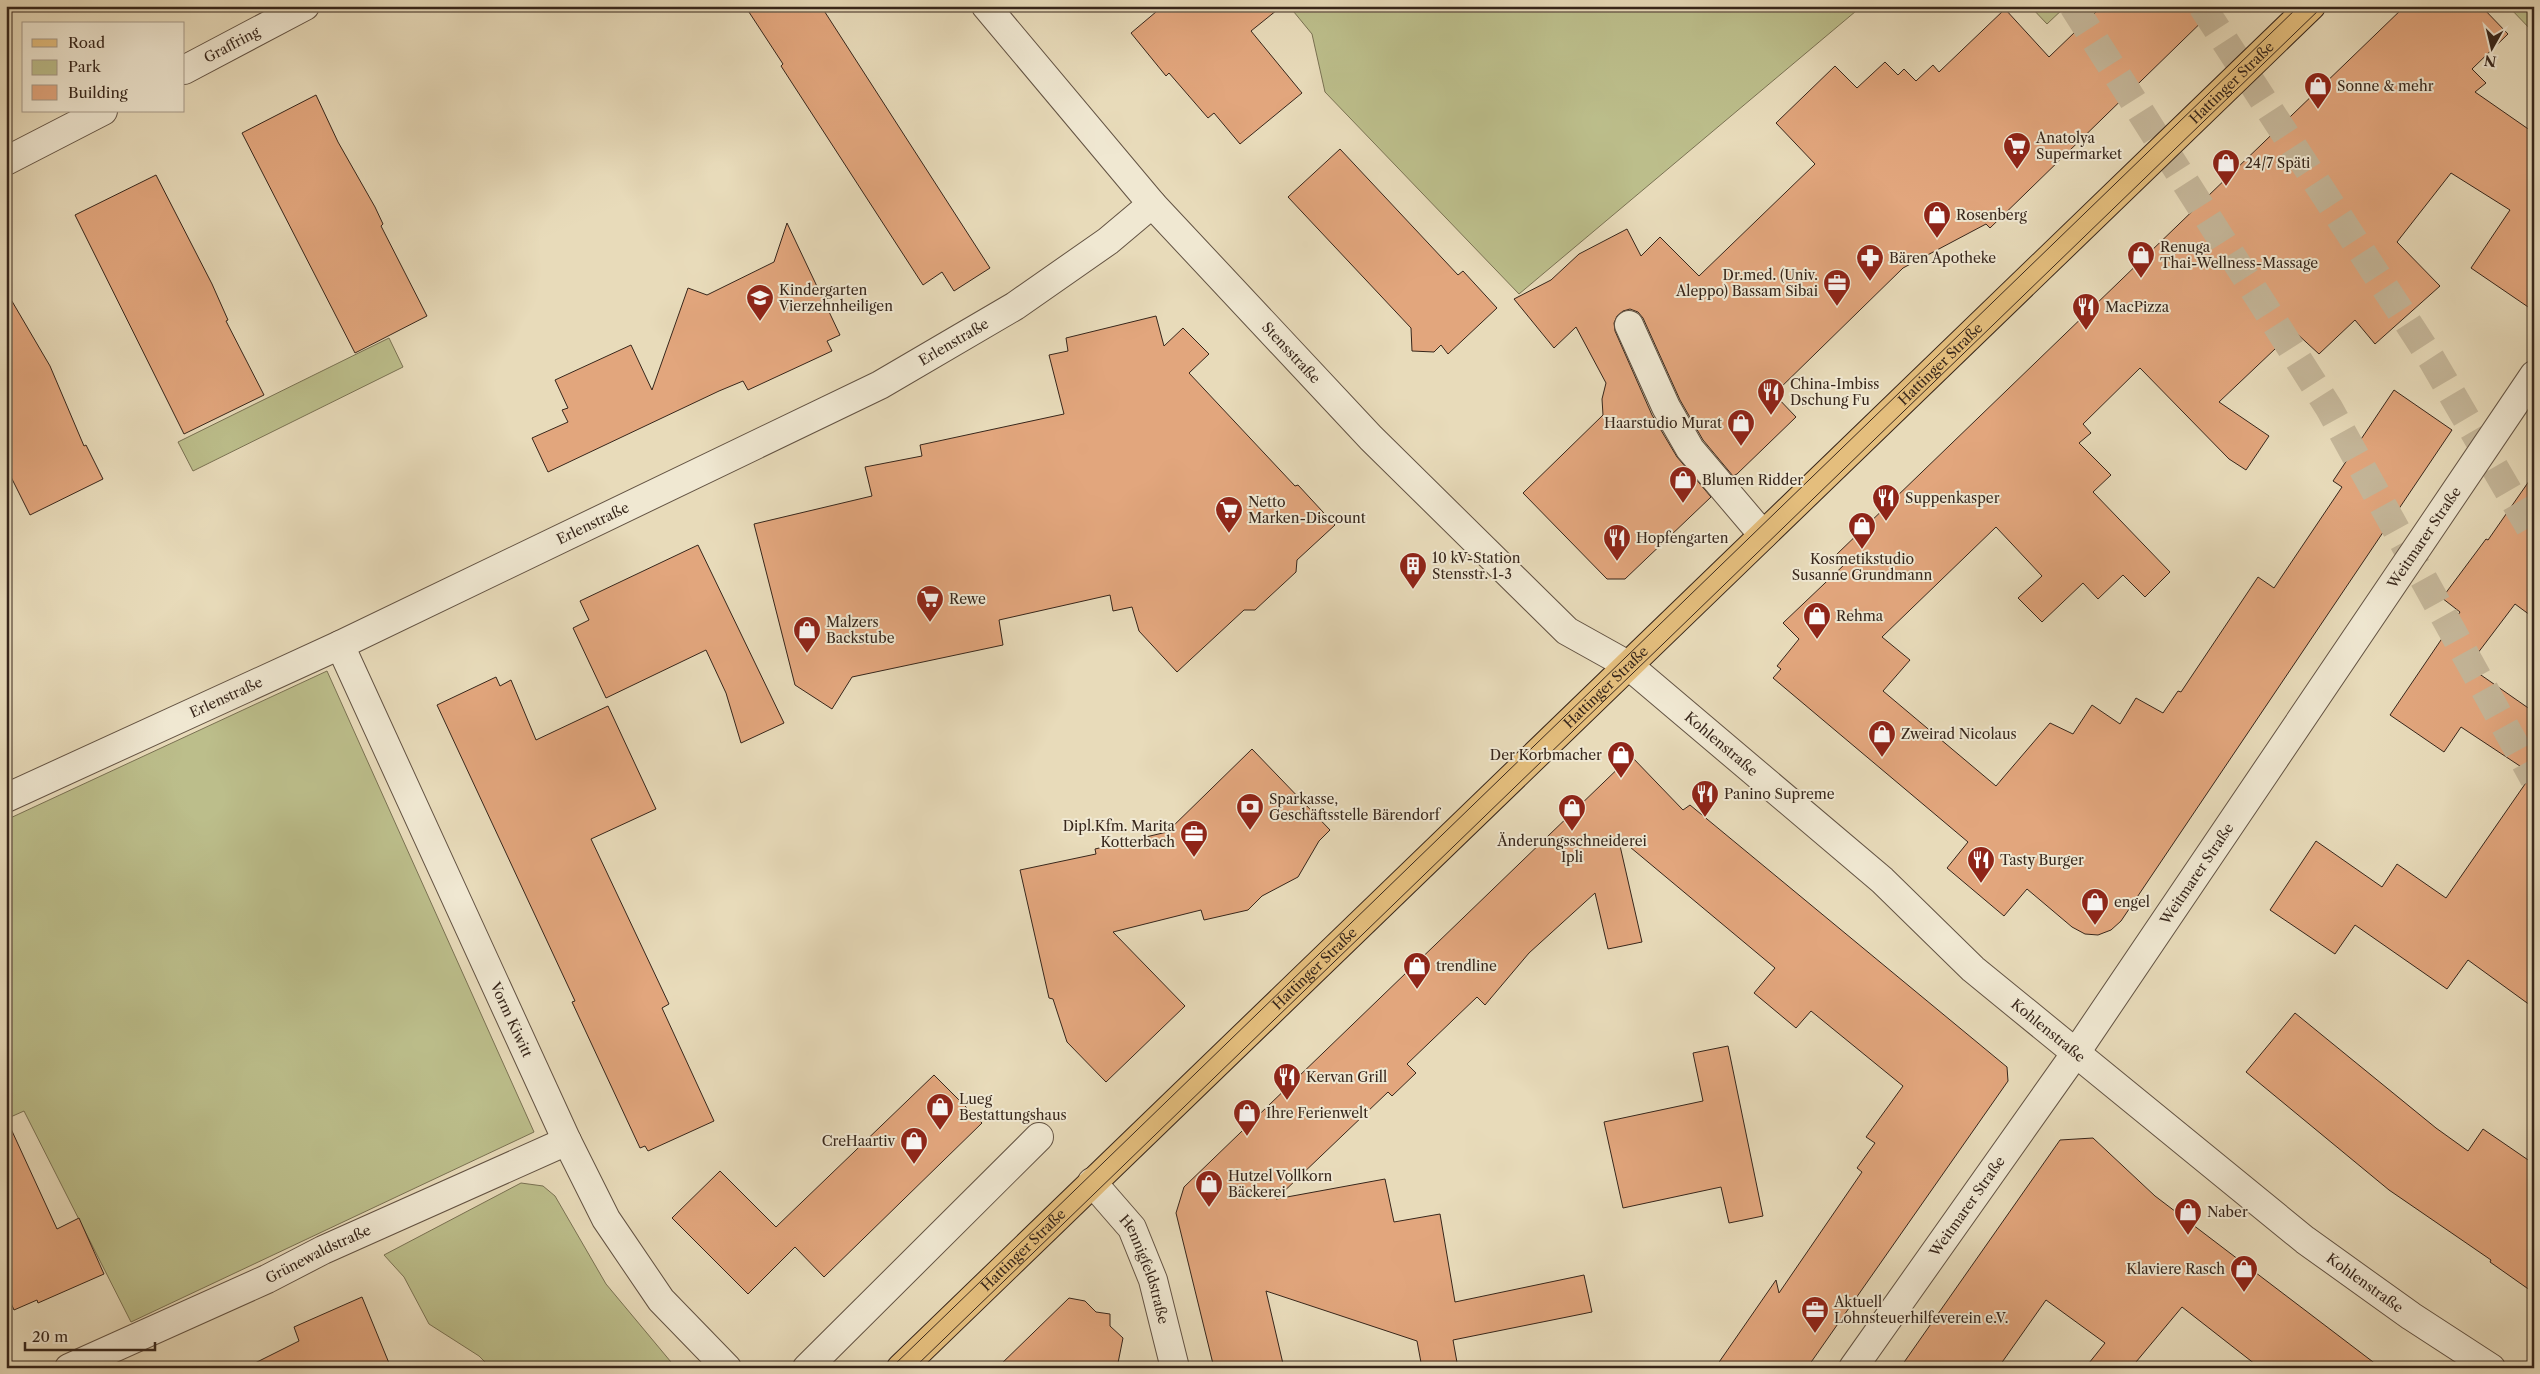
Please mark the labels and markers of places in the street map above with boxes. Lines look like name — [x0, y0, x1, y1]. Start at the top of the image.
shop icon: Sonne & mehr — [2303, 71, 2333, 110]
place label: Sonne & mehr — [2337, 77, 2434, 95]
place label: Anatolya Supermarket — [2035, 129, 2122, 163]
supermarket icon: Anatolya Supermarket — [2002, 131, 2032, 170]
shop icon: 24/7 Späti — [2211, 148, 2241, 187]
place label: 24/7 Späti — [2245, 154, 2310, 172]
shop icon: Rosenberg — [1922, 200, 1952, 239]
place label: Rosenberg — [1956, 206, 2028, 224]
place label: Renuga Thai-Wellness-Massage — [2160, 238, 2318, 272]
shop icon: Renuga Thai-Wellness-Massage — [2126, 240, 2156, 279]
pharmacy icon: Bären Apotheke — [1855, 243, 1885, 282]
place label: Bären Apotheke — [1889, 249, 1996, 267]
place label: Dr.med. (Univ. Aleppo) Bassam Sibai — [1675, 266, 1818, 300]
office icon: Dr.med. (Univ. Aleppo) Bassam Sibai — [1822, 268, 1852, 307]
place label: Kindergarten Vierzehnheiligen — [778, 281, 893, 315]
school or university icon: Kindergarten Vierzehnheiligen — [745, 283, 775, 322]
restaurant icon: MacPizza — [2071, 292, 2101, 331]
place label: MacPizza — [2105, 298, 2170, 316]
place label: China-Imbiss Dschung Fu — [1790, 375, 1879, 409]
restaurant icon: China-Imbiss Dschung Fu — [1756, 377, 1786, 416]
shop icon: Haarstudio Murat — [1726, 408, 1756, 447]
place label: Haarstudio Murat — [1604, 414, 1722, 432]
shop icon: Blumen Ridder — [1668, 465, 1698, 504]
place label: Blumen Ridder — [1702, 471, 1803, 489]
restaurant icon: Suppenkasper — [1871, 483, 1901, 522]
place label: Suppenkasper — [1905, 489, 2000, 507]
place label: Netto Marken-Discount — [1248, 493, 1366, 527]
supermarket icon: Netto Marken-Discount — [1214, 495, 1244, 534]
shop icon: Kosmetikstudio Susanne Grundmann — [1847, 511, 1877, 550]
restaurant icon: Hopfengarten — [1602, 523, 1632, 562]
place label: Hopfengarten — [1636, 529, 1729, 547]
place label: 10 kV-Station Stensstr. 1-3 — [1432, 549, 1521, 583]
place label: Kosmetikstudio Susanne Grundmann — [1792, 550, 1933, 584]
building icon: 10 kV-Station Stensstr. 1-3 — [1398, 551, 1428, 590]
supermarket icon: Rewe — [915, 584, 945, 623]
place label: Rewe — [949, 590, 986, 608]
shop icon: Rehma — [1802, 601, 1832, 640]
place label: Rehma — [1836, 607, 1884, 625]
place label: Malzers Backstube — [826, 613, 895, 647]
shop icon: Malzers Backstube — [792, 615, 822, 654]
shop icon: Zweirad Nicolaus — [1867, 719, 1897, 758]
place label: Zweirad Nicolaus — [1901, 725, 2017, 743]
shop icon: Der Korbmacher — [1606, 740, 1636, 779]
place label: Der Korbmacher — [1490, 746, 1602, 764]
restaurant icon: Panino Supreme — [1690, 779, 1720, 818]
place label: Panino Supreme — [1724, 785, 1835, 803]
place label: Sparkasse, Geschäftsstelle Bärendorf — [1269, 790, 1442, 824]
bank icon: Sparkasse, Geschäftsstelle Bärendorf — [1235, 792, 1265, 831]
shop icon: Änderungsschneiderei Ipli — [1557, 793, 1587, 832]
place label: Dipl.Kfm. Marita Kotterbach — [1063, 817, 1176, 851]
office icon: Dipl.Kfm. Marita Kotterbach — [1179, 819, 1209, 858]
place label: Änderungsschneiderei Ipli — [1496, 832, 1647, 866]
restaurant icon: Tasty Burger — [1966, 845, 1996, 884]
place label: Tasty Burger — [2000, 851, 2084, 869]
shop icon: engel — [2080, 887, 2110, 926]
place label: engel — [2114, 893, 2150, 911]
shop icon: trendline — [1402, 951, 1432, 990]
place label: trendline — [1436, 957, 1497, 975]
restaurant icon: Kervan Grill — [1272, 1062, 1302, 1101]
place label: Kervan Grill — [1306, 1068, 1387, 1086]
place label: Lueg Bestattungshaus — [959, 1090, 1067, 1124]
shop icon: Lueg Bestattungshaus — [925, 1092, 955, 1131]
shop icon: Ihre Ferienwelt — [1232, 1098, 1262, 1137]
place label: Ihre Ferienwelt — [1266, 1104, 1368, 1122]
shop icon: CreHaartiv — [899, 1126, 929, 1165]
place label: CreHaartiv — [822, 1132, 895, 1150]
place label: Hutzel Vollkorn Bäckerei — [1228, 1167, 1333, 1201]
shop icon: Hutzel Vollkorn Bäckerei — [1194, 1169, 1224, 1208]
shop icon: Naber — [2173, 1197, 2203, 1236]
place label: Naber — [2207, 1203, 2248, 1221]
shop icon: Klaviere Rasch — [2229, 1254, 2259, 1293]
place label: Klaviere Rasch — [2126, 1260, 2225, 1278]
place label: Aktuell Lohnsteuerhilfeverein e.V. — [1833, 1293, 2008, 1327]
office icon: Aktuell Lohnsteuerhilfeverein e.V. — [1800, 1295, 1830, 1334]

